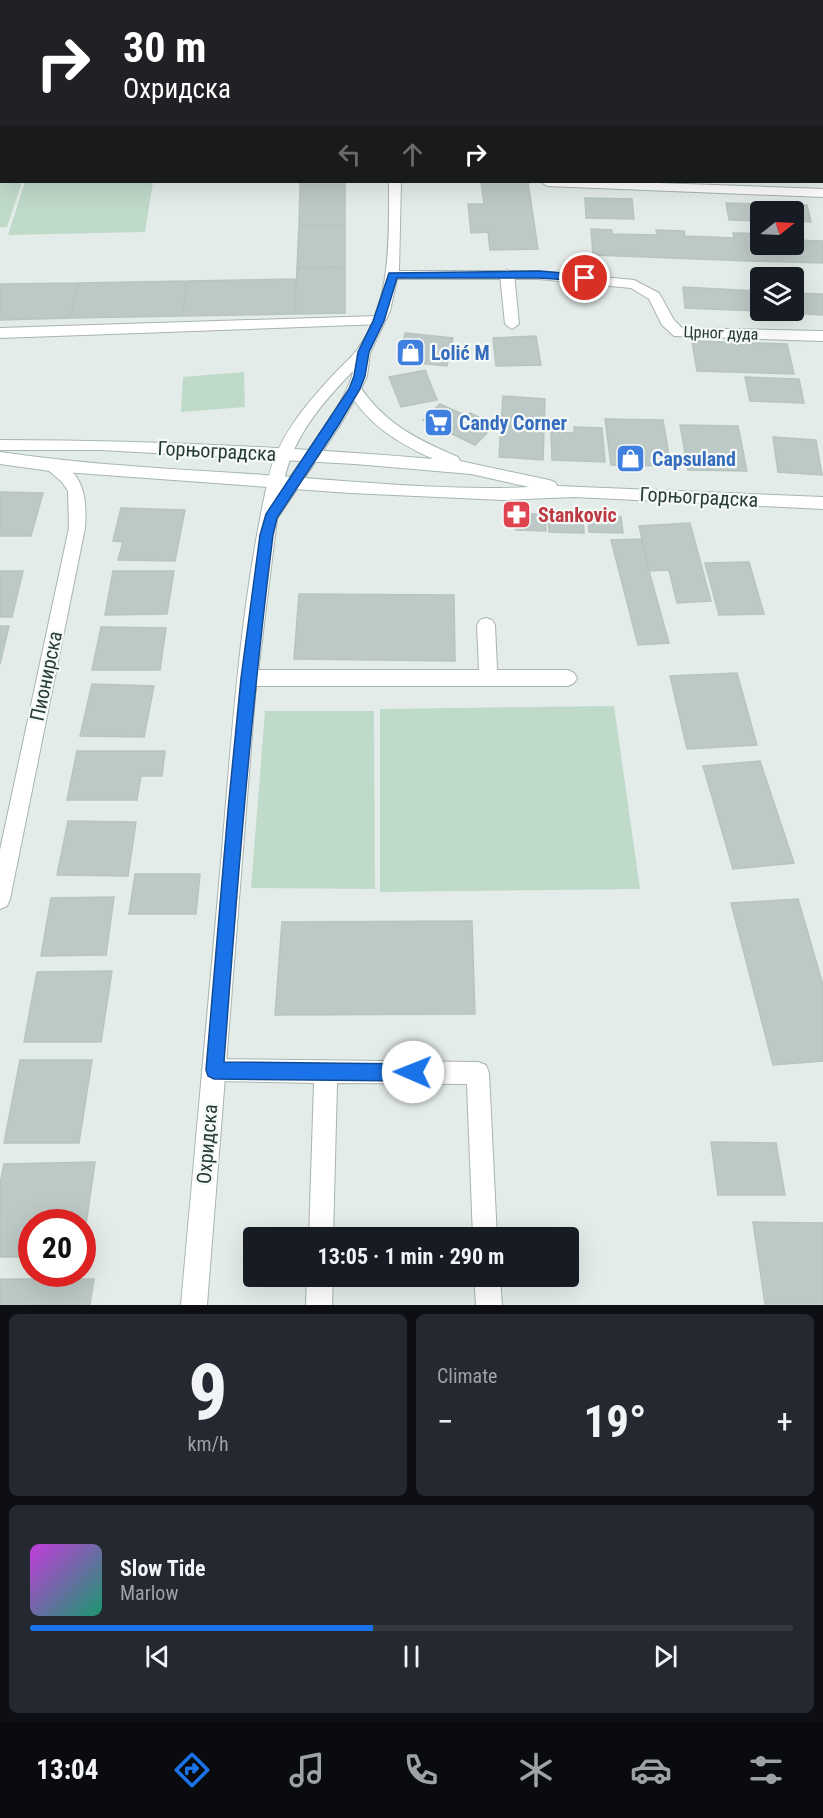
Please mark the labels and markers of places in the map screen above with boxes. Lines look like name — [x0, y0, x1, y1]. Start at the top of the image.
pin — [559, 252, 610, 303]
shop icon: Lolić M — [394, 337, 426, 369]
place label: Lolić M — [431, 341, 490, 365]
supermarket icon: Candy Corner — [422, 407, 454, 439]
place label: Candy Corner — [459, 411, 567, 435]
shop icon: Capsuland — [615, 443, 647, 475]
place label: Capsuland — [652, 447, 736, 471]
pharmacy icon: Stankovic — [501, 499, 533, 531]
place label: Stankovic — [538, 503, 617, 527]

